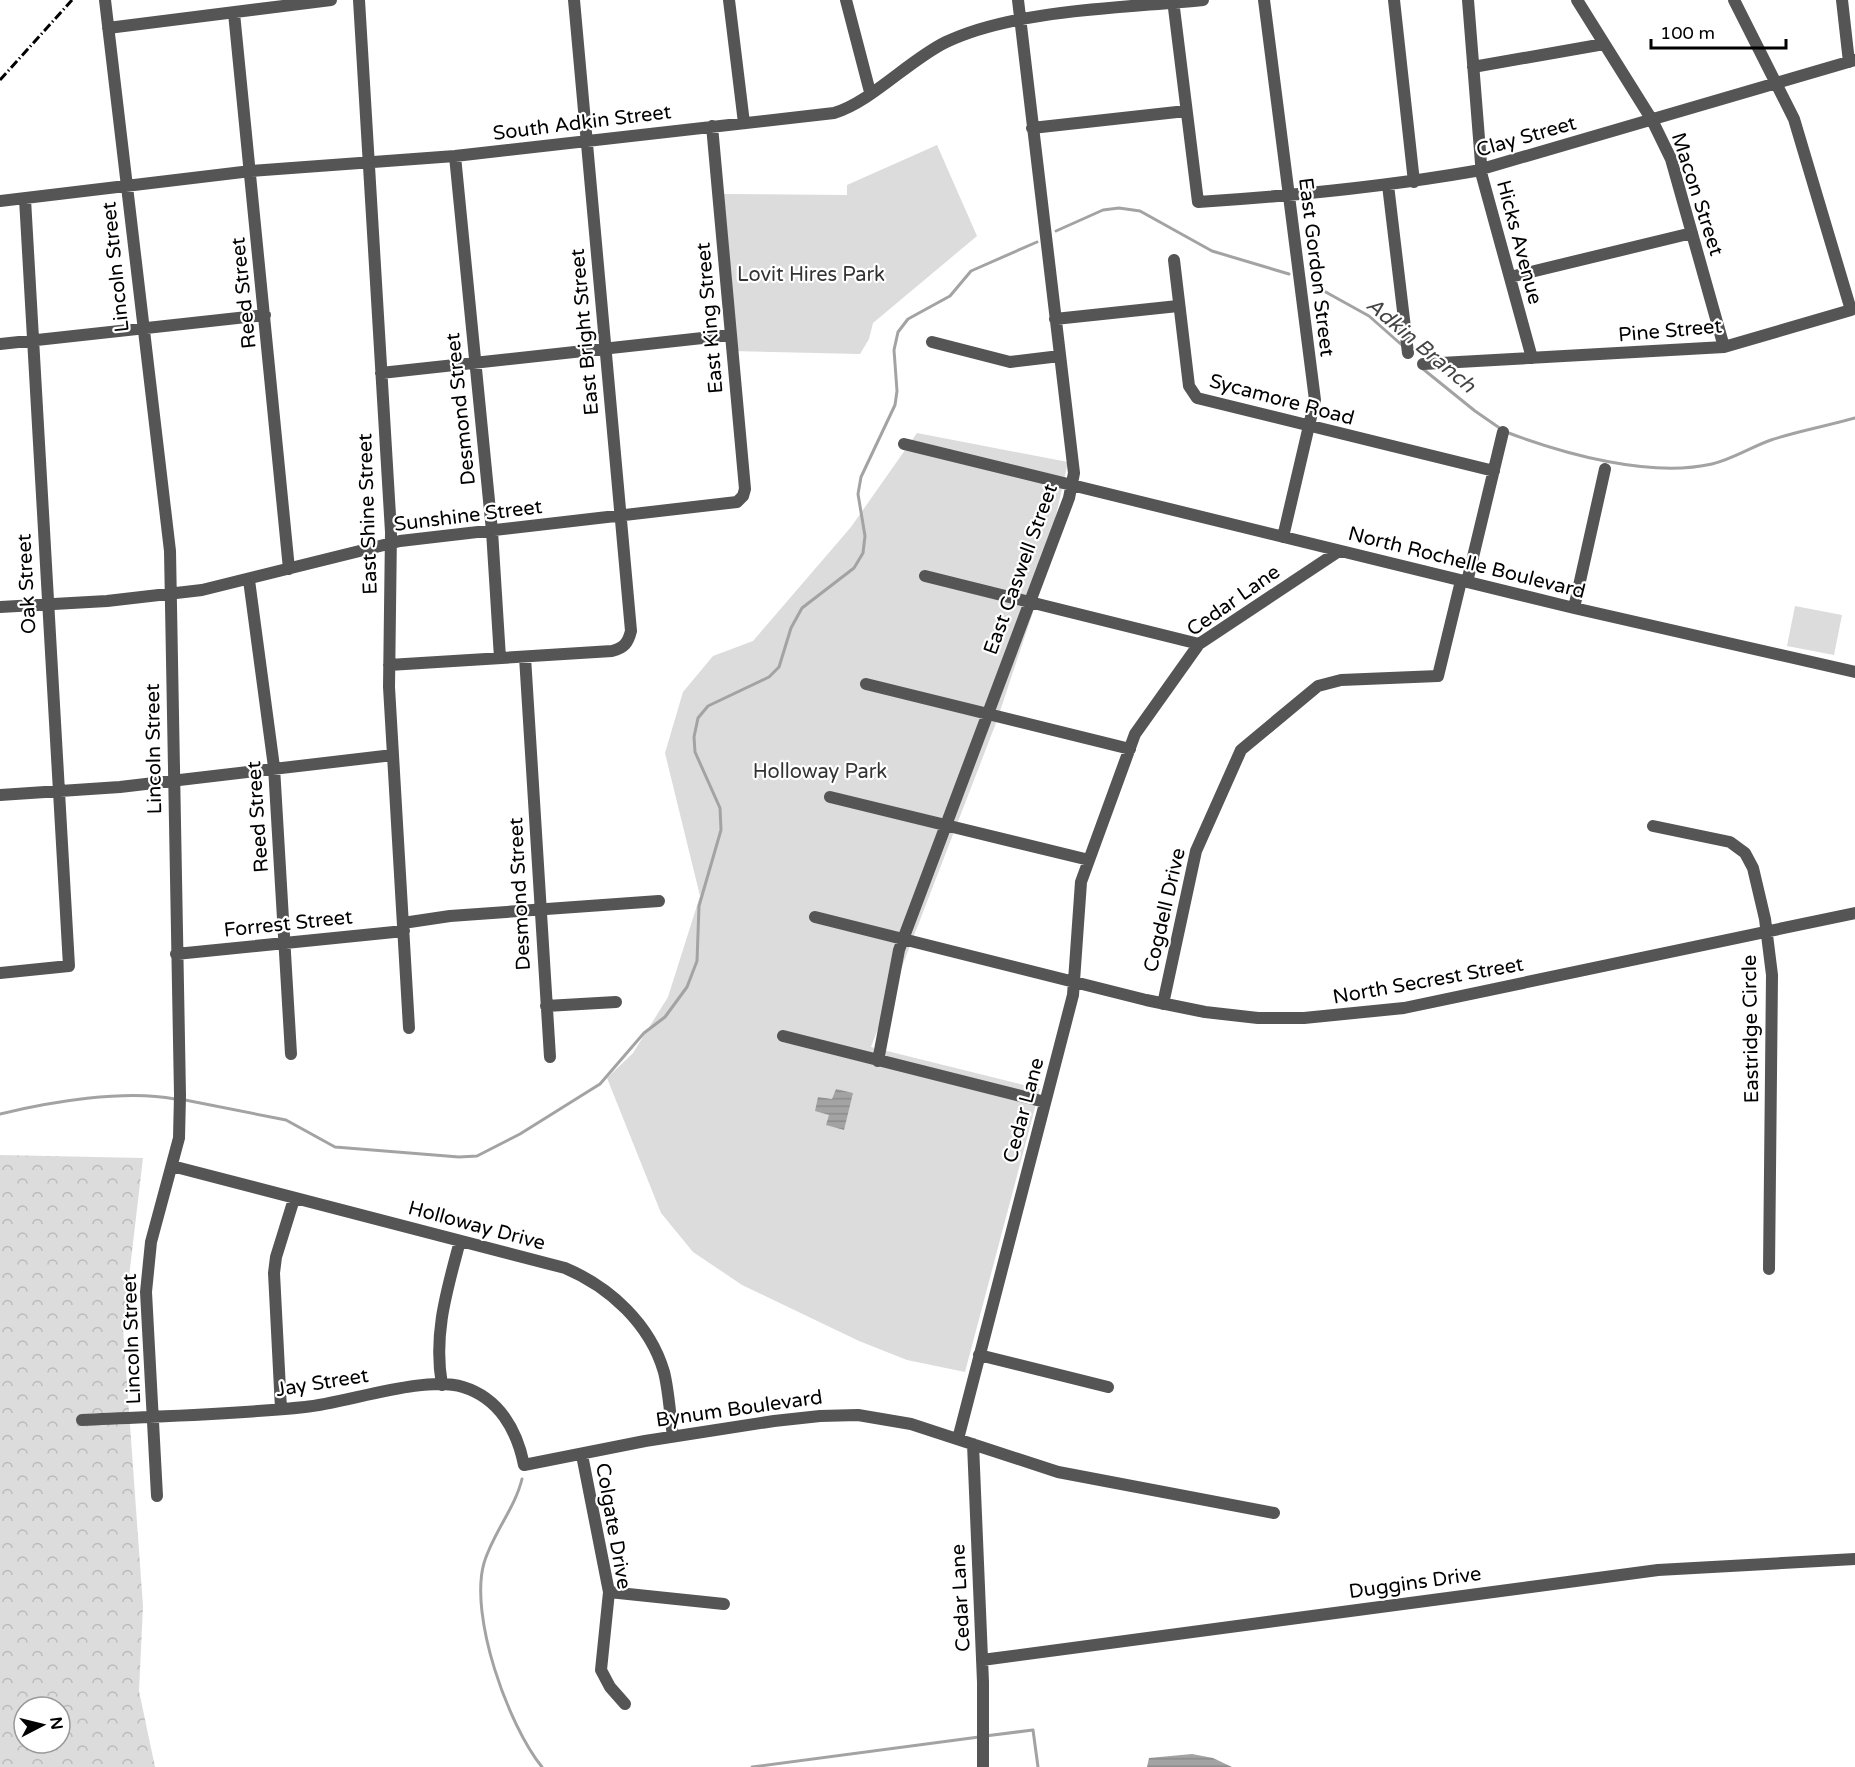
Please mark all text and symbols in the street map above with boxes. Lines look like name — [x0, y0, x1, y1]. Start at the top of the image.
scale bar — [1651, 12, 1786, 50]
text: 100 m — [1660, 22, 1715, 44]
street label: South Adkin Street — [492, 100, 673, 146]
street label: Clay Street — [1473, 111, 1579, 163]
street label: Macon Street — [1666, 130, 1728, 259]
street label: East Gordon Street — [1293, 176, 1339, 358]
street label: Hicks Avenue — [1491, 177, 1547, 307]
street label: Lincoln Street — [97, 200, 135, 333]
street label: Reed Street — [226, 236, 262, 350]
street label: East King Street — [691, 241, 729, 395]
street label: East Bright Street — [566, 247, 604, 416]
park label: Lovit Hires Park — [737, 263, 885, 287]
water label: Adkin Branch — [1361, 293, 1481, 399]
street label: Pine Street — [1617, 314, 1723, 347]
street label: Desmond Street — [441, 331, 481, 486]
street label: Sycamore Road — [1207, 369, 1357, 431]
street label: East Shine Street — [353, 433, 383, 595]
street label: East Caswell Street — [979, 480, 1063, 658]
street label: Sunshine Street — [393, 495, 544, 537]
street label: North Rochelle Boulevard — [1346, 522, 1588, 604]
street label: Oak Street — [12, 533, 42, 635]
street label: Cedar Lane — [1183, 560, 1285, 642]
street label: Lincoln Street — [141, 683, 167, 815]
street label: Reed Street — [242, 760, 274, 874]
park label: Holloway Park — [753, 760, 887, 784]
street label: Desmond Street — [504, 816, 536, 971]
street label: Cogdell Drive — [1139, 846, 1191, 975]
street label: Forrest Street — [223, 905, 354, 943]
street label: North Secrest Street — [1331, 952, 1526, 1010]
street label: Eastridge Circle — [1738, 954, 1764, 1103]
street label: Cedar Lane — [998, 1055, 1050, 1165]
street label: Holloway Drive — [406, 1196, 548, 1256]
street label: Lincoln Street — [118, 1273, 146, 1405]
street label: Jay Street — [274, 1364, 371, 1402]
street label: Bynum Boulevard — [654, 1385, 824, 1433]
street label: Colgate Drive — [590, 1461, 636, 1591]
street label: Cedar Lane — [946, 1543, 976, 1652]
street label: Duggins Drive — [1347, 1562, 1483, 1604]
north arrow — [12, 1695, 72, 1755]
text: N — [45, 1716, 67, 1731]

